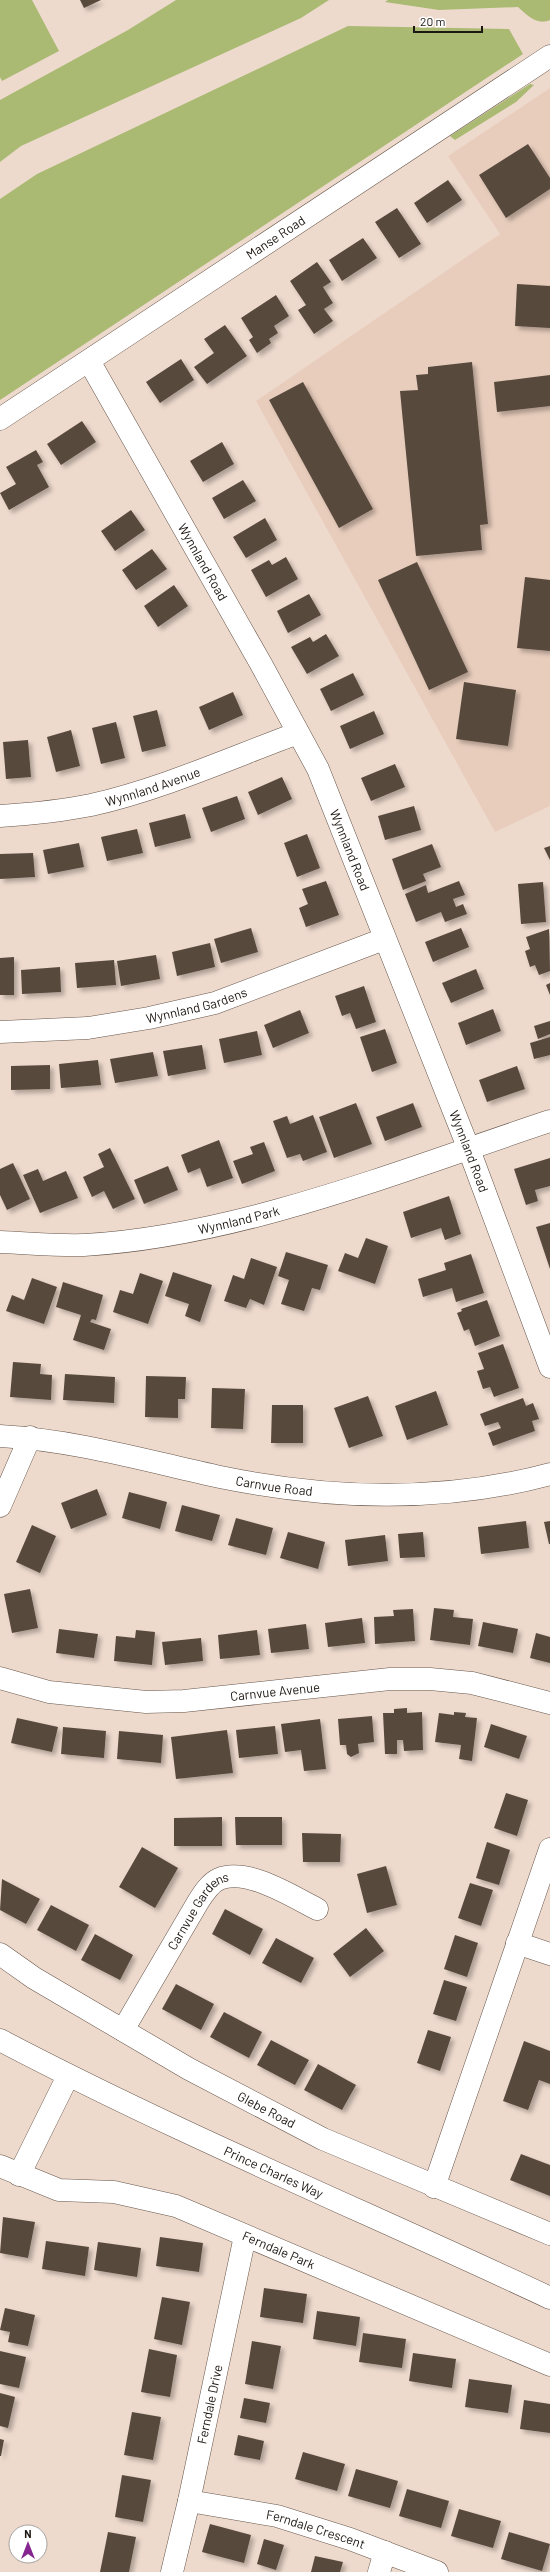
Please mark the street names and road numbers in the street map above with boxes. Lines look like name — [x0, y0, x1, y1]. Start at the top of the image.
street label: Manse Road — [243, 212, 308, 263]
street label: Wynnland Road — [175, 520, 231, 603]
street label: Wynnland Avenue — [103, 763, 202, 809]
street label: Wynnland Road — [327, 807, 374, 893]
street label: Wynnland Gardens — [144, 984, 249, 1026]
street label: Wynnland Road — [446, 1108, 492, 1194]
street label: Wynnland Park — [197, 1202, 282, 1237]
street label: Carnvue Road — [234, 1472, 313, 1499]
street label: Carnvue Avenue — [229, 1679, 321, 1704]
street label: Carnvue Gardens — [164, 1869, 230, 1953]
street label: Glebe Road — [235, 2088, 298, 2131]
street label: Prince Charles Way — [222, 2142, 326, 2202]
street label: Ferndale Park — [240, 2227, 318, 2272]
street label: Ferndale Drive — [193, 2363, 226, 2445]
street label: Ferndale Crescent — [265, 2506, 367, 2552]

